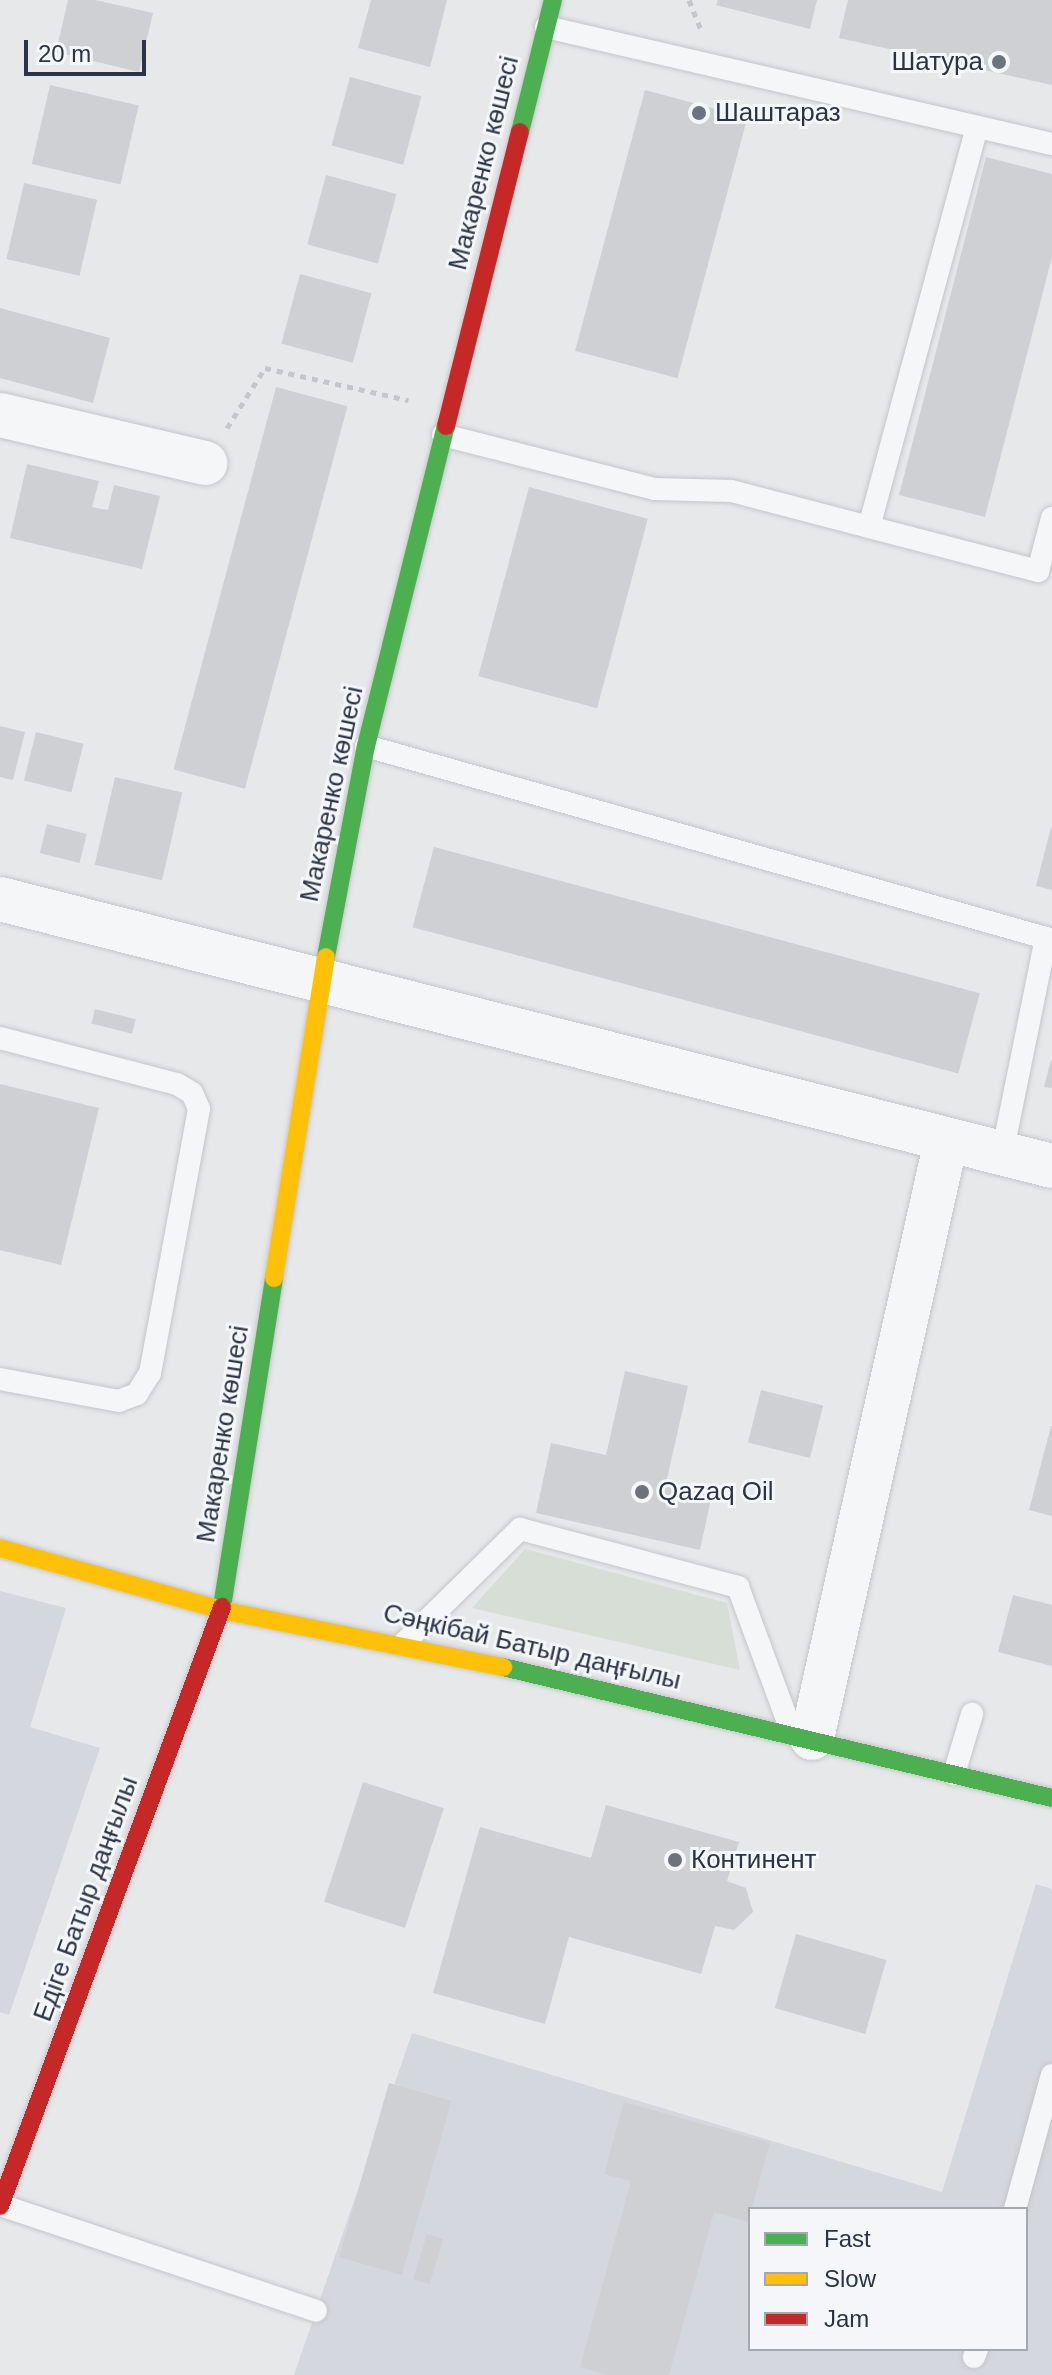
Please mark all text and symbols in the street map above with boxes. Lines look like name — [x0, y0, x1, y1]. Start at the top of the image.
scale bar — [28, 24, 150, 74]
text: 20 m — [38, 40, 91, 67]
place label: Шатура — [891, 46, 983, 78]
street label: Макаренко көшесі — [442, 53, 526, 273]
marker: Шатура — [990, 53, 1008, 71]
place label: Шаштараз — [715, 97, 841, 129]
marker: Шаштараз — [690, 104, 708, 122]
street label: Макаренко көшесі — [294, 683, 370, 905]
street label: Макаренко көшесі — [190, 1323, 256, 1545]
place label: Qazaq Oil — [658, 1476, 774, 1508]
marker: Qazaq Oil — [633, 1483, 651, 1501]
street label: Сәңкібай Батыр даңғылы — [380, 1598, 684, 1696]
street label: Едіге Батыр даңғылы — [27, 1772, 145, 2026]
place label: Континент — [691, 1844, 816, 1876]
marker: Континент — [666, 1851, 684, 1869]
legend — [748, 2207, 1028, 2351]
text: Fast — [824, 2225, 871, 2252]
text: Slow — [824, 2265, 876, 2292]
text: Jam — [824, 2305, 869, 2332]

